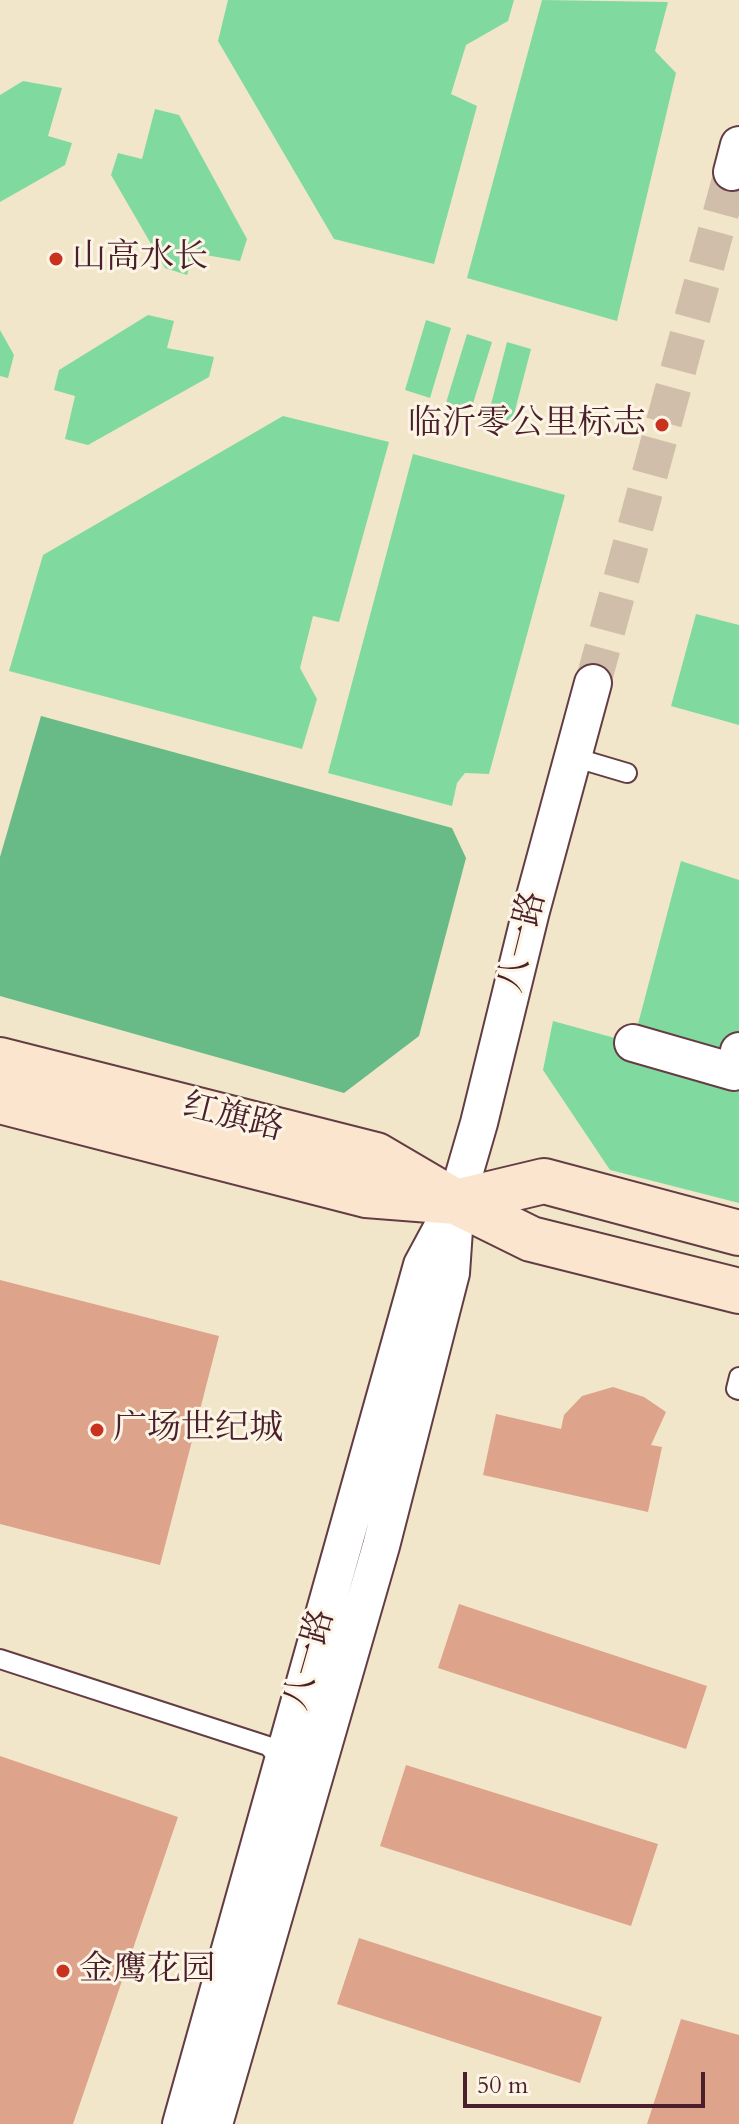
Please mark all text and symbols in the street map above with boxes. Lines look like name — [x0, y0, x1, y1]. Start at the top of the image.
place label: 山高水长 — [72, 239, 208, 279]
marker: 山高水长 — [47, 250, 65, 268]
place label: 临沂零公里标志 — [408, 405, 646, 445]
marker: 临沂零公里标志 — [653, 416, 671, 434]
street label: 八一路 — [492, 888, 556, 996]
street label: 红旗路 — [179, 1087, 287, 1151]
place label: 广场世纪城 — [113, 1410, 283, 1450]
marker: 广场世纪城 — [88, 1421, 106, 1439]
street label: 八一路 — [277, 1605, 345, 1715]
place label: 金鹰花园 — [79, 1951, 215, 1991]
marker: 金鹰花园 — [54, 1962, 72, 1980]
scale bar — [467, 2056, 709, 2106]
text: 50 m — [477, 2069, 528, 2102]

